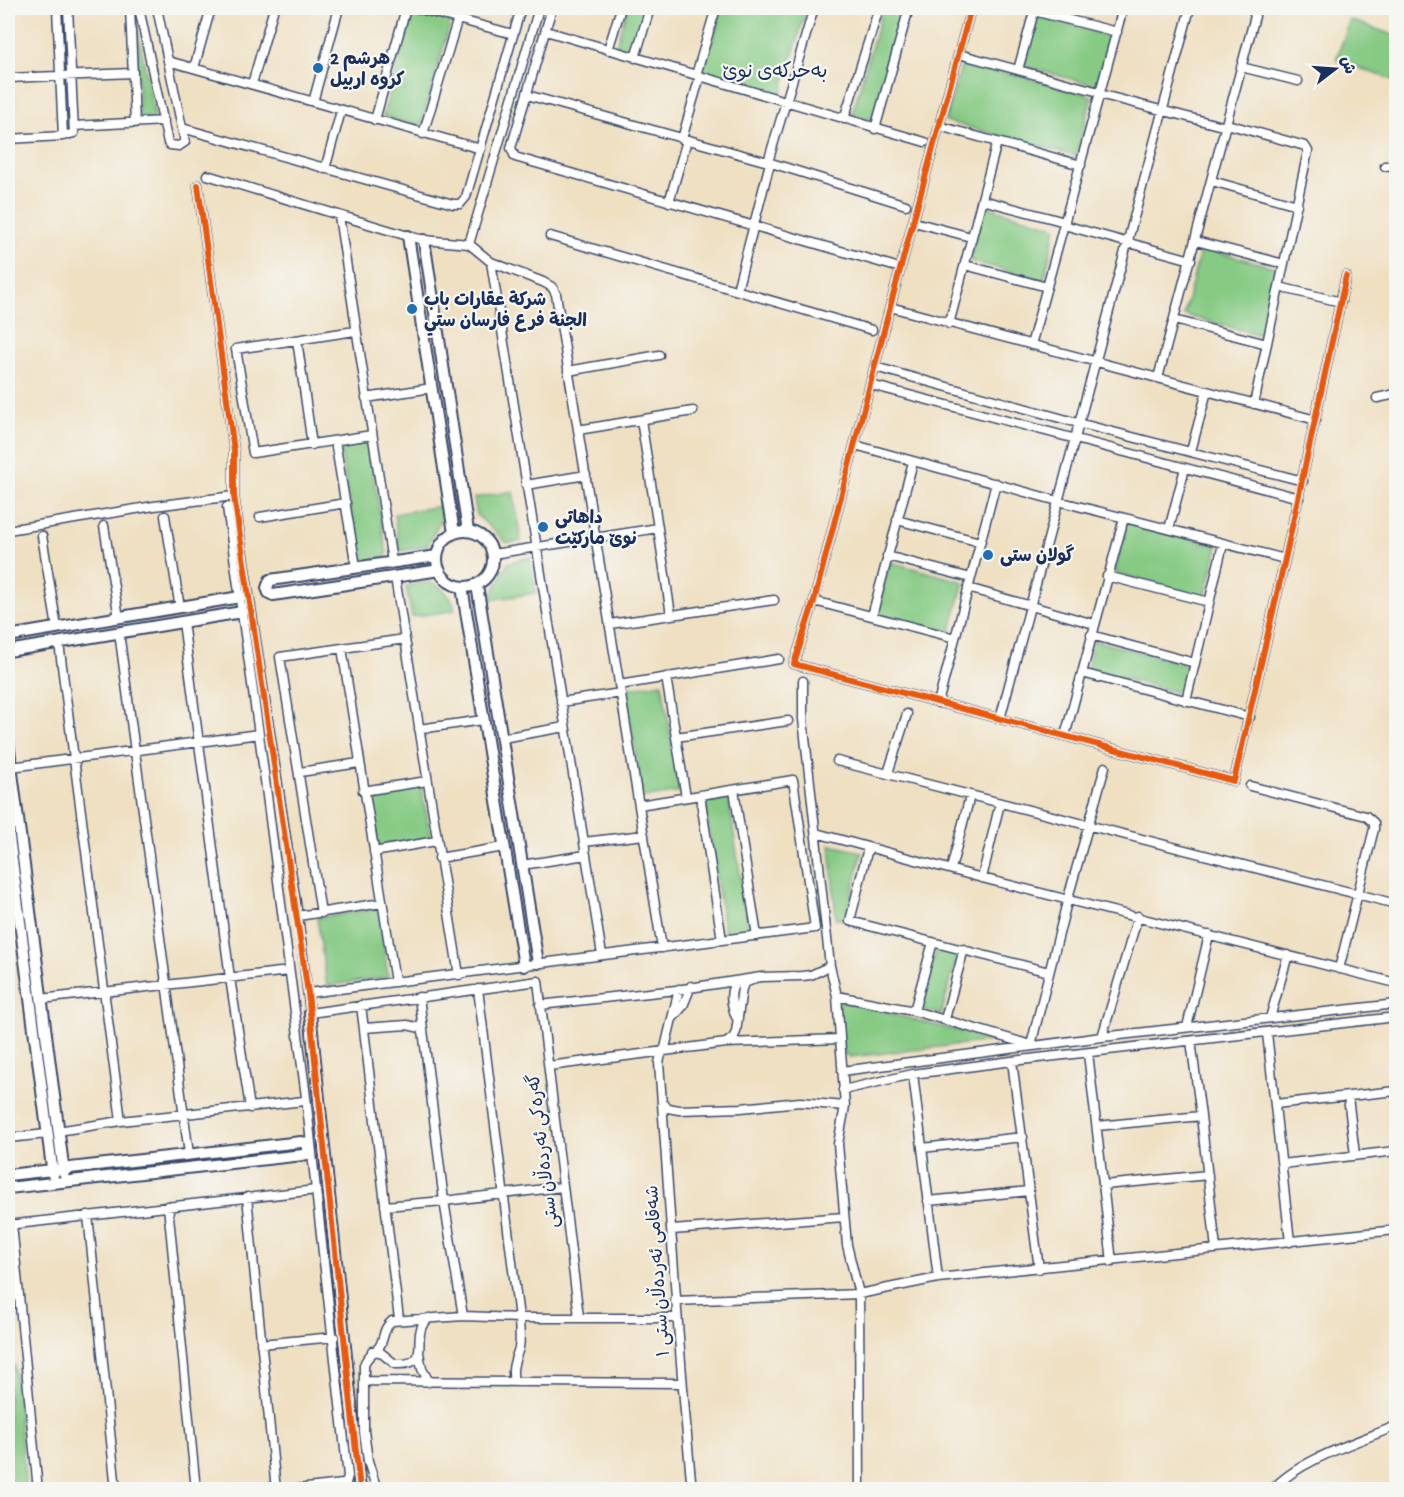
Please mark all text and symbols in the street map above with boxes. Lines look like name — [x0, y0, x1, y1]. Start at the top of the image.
north arrow — [1305, 39, 1365, 99]
place label: هرشم 2 كروه اربيل — [330, 50, 404, 92]
text: ش — [1334, 54, 1358, 77]
marker: هرشم 2 كروه اربيل — [311, 61, 325, 75]
district label: بەحرکەی نوێ — [723, 61, 827, 85]
place label: شرکة عقارات باب الجنة فرع فارسان ستي — [424, 290, 587, 336]
marker: شرکة عقارات باب الجنة فرع فارسان ستي — [405, 302, 419, 316]
place label: داهاتی نوێ مارکێت — [555, 509, 637, 551]
marker: داهاتی نوێ مارکێت — [536, 520, 550, 534]
place label: گولان ستی — [1000, 544, 1074, 568]
marker: گولان ستی — [981, 548, 995, 562]
street label: گەرەکی ئەردەڵان ستی — [520, 1072, 564, 1230]
street label: شەقامی ئەردەڵان ستی ١ — [638, 1184, 676, 1358]

